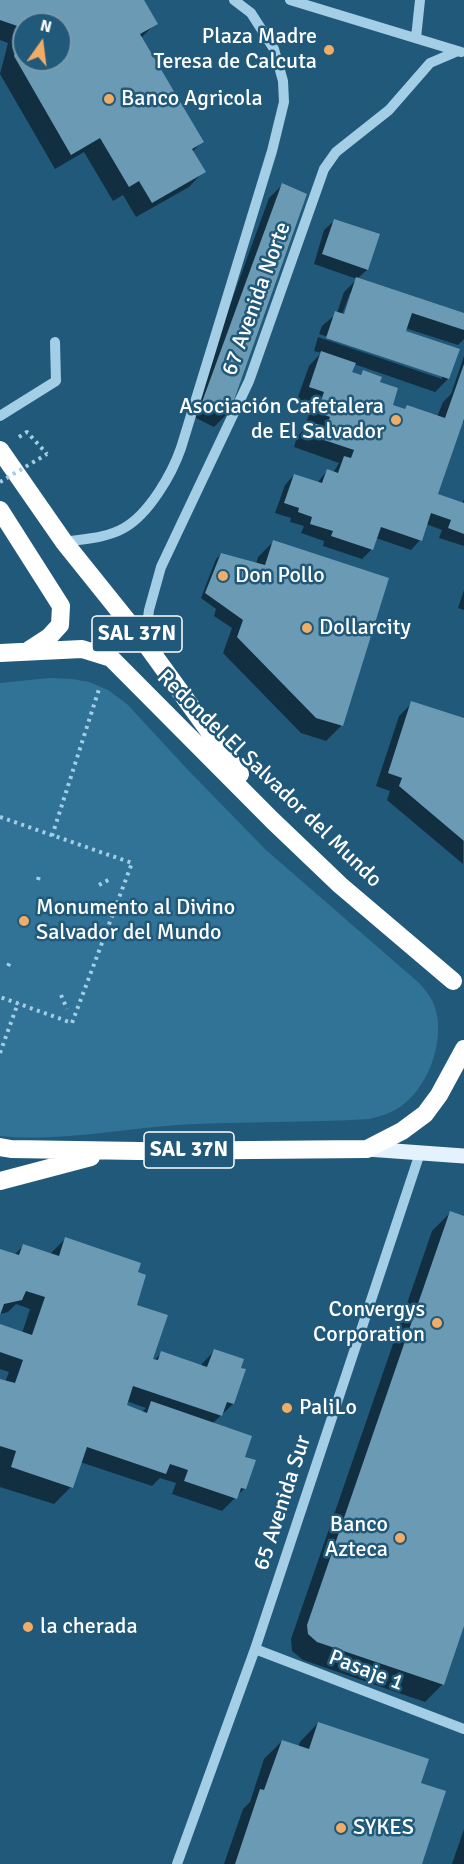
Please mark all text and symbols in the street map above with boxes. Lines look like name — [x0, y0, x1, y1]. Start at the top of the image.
north arrow — [12, 12, 72, 72]
text: N — [38, 15, 54, 38]
place label: Plaza Madre Teresa de Calcuta — [153, 24, 317, 76]
marker: Plaza Madre Teresa de Calcuta — [322, 43, 336, 57]
place label: Banco Agricola — [121, 86, 263, 112]
marker: Banco Agricola — [102, 92, 116, 106]
street label: 67 Avenida Norte — [217, 219, 297, 379]
place label: Asociación Cafetalera de El Salvador — [179, 394, 384, 446]
marker: Asociación Cafetalera de El Salvador — [389, 413, 403, 427]
place label: Don Pollo — [235, 563, 325, 589]
marker: Don Pollo — [216, 569, 230, 583]
place label: Dollarcity — [319, 615, 411, 641]
road number: SAL 37N — [92, 616, 182, 652]
marker: Dollarcity — [300, 621, 314, 635]
street label: Redondel El Salvador del Mundo — [151, 665, 387, 893]
place label: Monumento al Divino Salvador del Mundo — [36, 895, 235, 946]
marker: Monumento al Divino Salvador del Mundo — [17, 914, 31, 928]
road number: SAL 37N — [144, 1132, 234, 1168]
place label: Convergys Corporation — [313, 1297, 425, 1348]
marker: Convergys Corporation — [430, 1316, 444, 1330]
place label: PaliLo — [299, 1395, 357, 1421]
marker: PaliLo — [280, 1401, 294, 1415]
street label: 65 Avenida Sur — [249, 1432, 317, 1574]
place label: Banco Azteca — [325, 1512, 388, 1564]
marker: Banco Azteca — [393, 1531, 407, 1545]
place label: la cherada — [40, 1614, 138, 1640]
marker: la cherada — [21, 1620, 35, 1634]
street label: Pasaje 1 — [325, 1645, 407, 1697]
place label: SYKES — [353, 1815, 414, 1841]
marker: SYKES — [334, 1821, 348, 1835]

